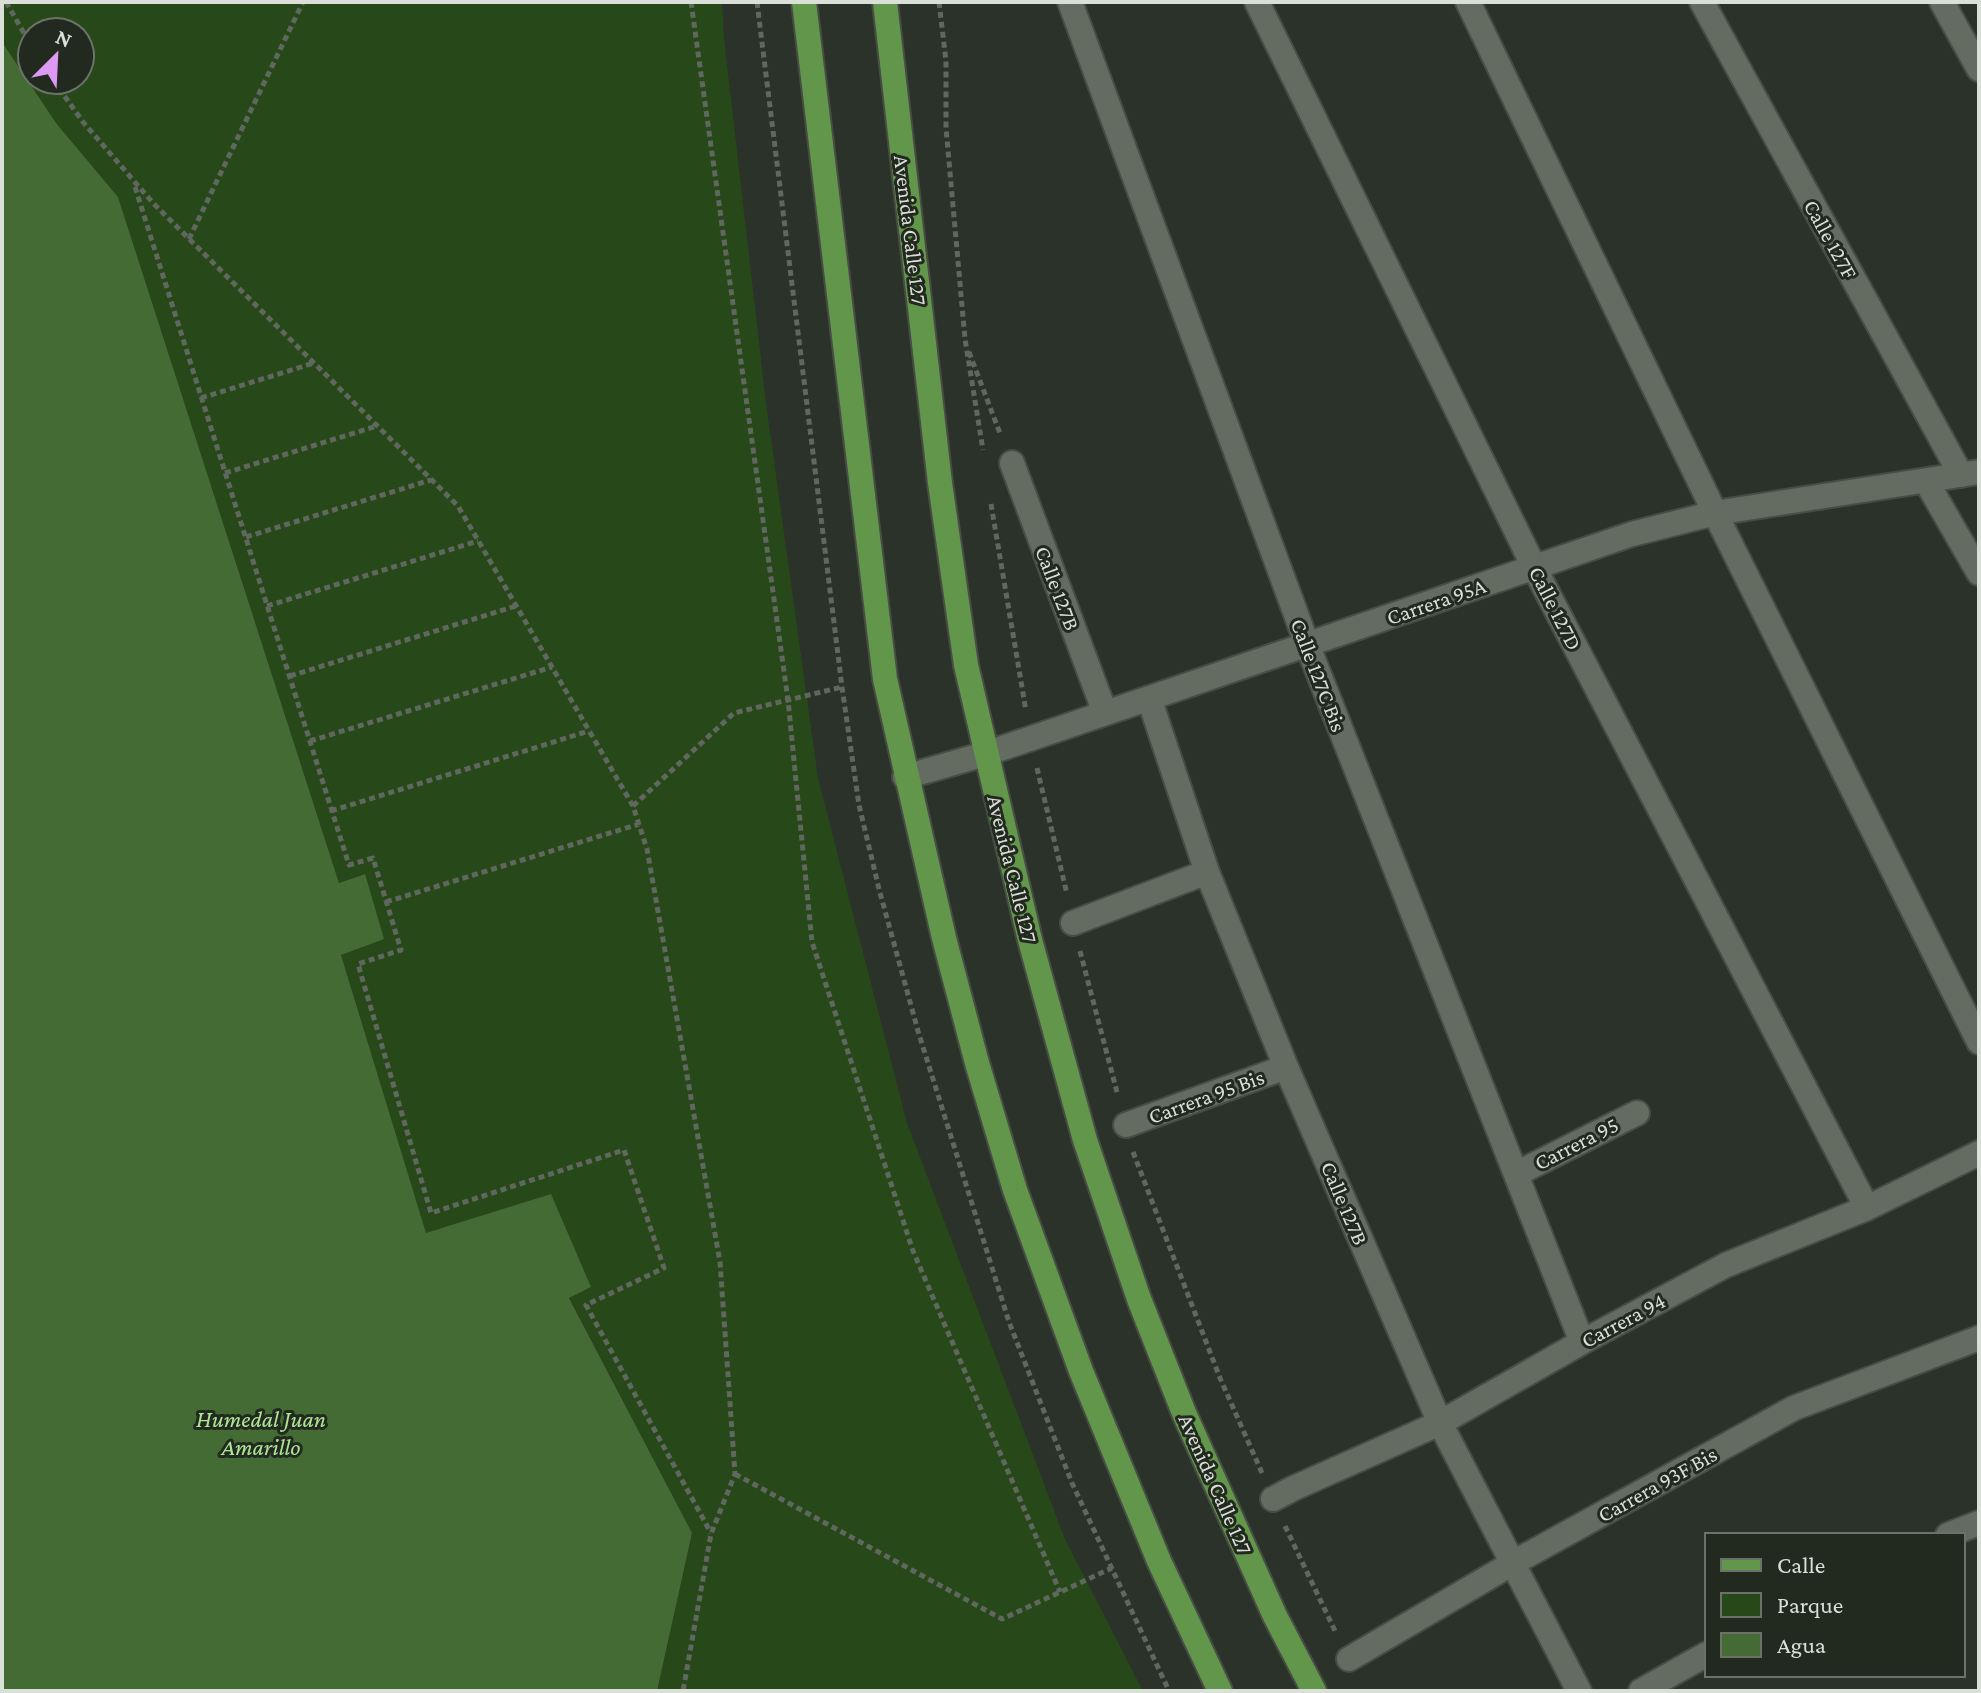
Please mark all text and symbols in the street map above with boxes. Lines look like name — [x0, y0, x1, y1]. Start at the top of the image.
north arrow — [16, 16, 96, 96]
text: N — [52, 24, 76, 53]
street label: Avenida Calle 127 — [889, 154, 932, 307]
street label: Calle 127F — [1799, 195, 1863, 283]
street label: Calle 127B — [1030, 543, 1085, 634]
street label: Calle 127D — [1524, 562, 1587, 654]
street label: Carrera 95A — [1383, 573, 1489, 630]
street label: Calle 127C Bis — [1286, 615, 1352, 735]
street label: Avenida Calle 127 — [982, 793, 1043, 945]
street label: Carrera 95 Bis — [1145, 1064, 1268, 1129]
street label: Carrera 95 — [1530, 1112, 1622, 1175]
street label: Calle 127B — [1316, 1158, 1373, 1249]
street label: Carrera 94 — [1577, 1288, 1670, 1353]
water label: Humedal Juan Amarillo — [196, 1405, 326, 1460]
street label: Avenida Calle 127 — [1173, 1410, 1258, 1558]
street label: Carrera 93F Bis — [1593, 1441, 1721, 1527]
legend — [1705, 1533, 1965, 1677]
text: Calle — [1777, 1551, 1825, 1578]
text: Parque — [1777, 1591, 1843, 1618]
text: Agua — [1777, 1631, 1826, 1658]

